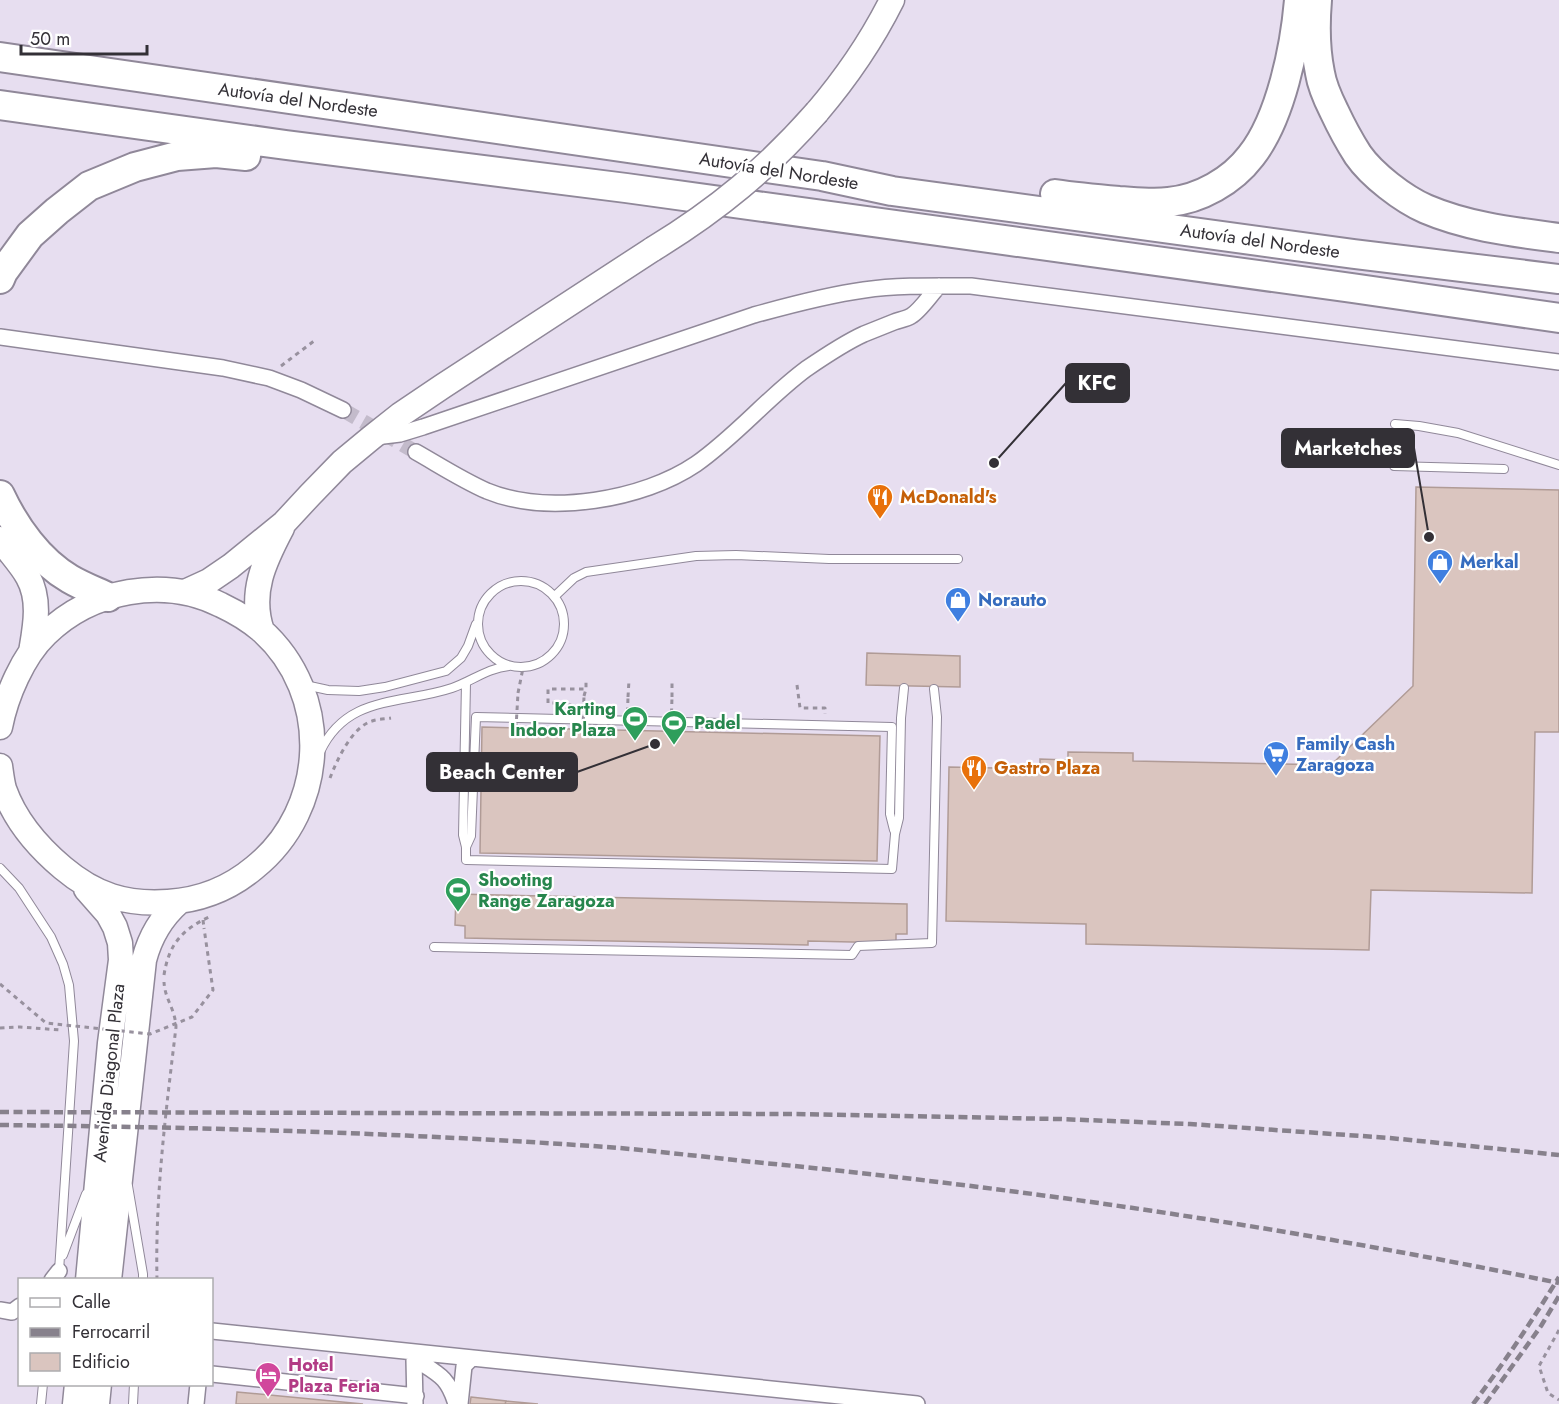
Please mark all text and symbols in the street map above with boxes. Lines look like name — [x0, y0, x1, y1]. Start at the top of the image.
scale bar — [21, 18, 147, 56]
text: 50 m — [30, 26, 70, 52]
street label: Autovía del Nordeste — [217, 76, 379, 124]
street label: Autovía del Nordeste — [698, 146, 860, 196]
street label: Autovía del Nordeste — [1179, 217, 1341, 265]
callout: KFC — [1066, 364, 1129, 402]
text: KFC — [1077, 369, 1117, 398]
callout: Marketches — [1282, 429, 1414, 467]
text: Marketches — [1294, 434, 1402, 463]
restaurant icon: McDonald's — [865, 482, 895, 520]
place label: McDonald's — [900, 484, 997, 510]
shop icon: Merkal — [1425, 547, 1455, 585]
place label: Merkal — [1460, 549, 1519, 575]
shop icon: Norauto — [943, 585, 973, 623]
place label: Norauto — [978, 587, 1047, 613]
place label: Karting Indoor Plaza — [510, 696, 616, 743]
sports icon: Karting Indoor Plaza — [620, 704, 650, 742]
sports icon: Padel — [659, 708, 689, 746]
place label: Padel — [694, 710, 741, 736]
place label: Family Cash Zaragoza — [1296, 731, 1395, 778]
supermarket icon: Family Cash Zaragoza — [1261, 739, 1291, 777]
callout: Beach Center — [427, 753, 577, 791]
restaurant icon: Gastro Plaza — [959, 753, 989, 791]
place label: Gastro Plaza — [994, 755, 1100, 781]
text: Beach Center — [439, 758, 566, 787]
place label: Shooting Range Zaragoza — [478, 867, 615, 914]
sports icon: Shooting Range Zaragoza — [443, 875, 473, 913]
street label: Avenida Diagonal Plaza — [87, 982, 131, 1164]
legend — [18, 1278, 213, 1386]
text: Calle — [72, 1289, 111, 1315]
text: Ferrocarril — [72, 1319, 150, 1345]
text: Edificio — [72, 1349, 130, 1375]
place label: Hotel Plaza Feria — [288, 1352, 380, 1399]
hotel icon: Hotel Plaza Feria — [253, 1360, 283, 1398]

